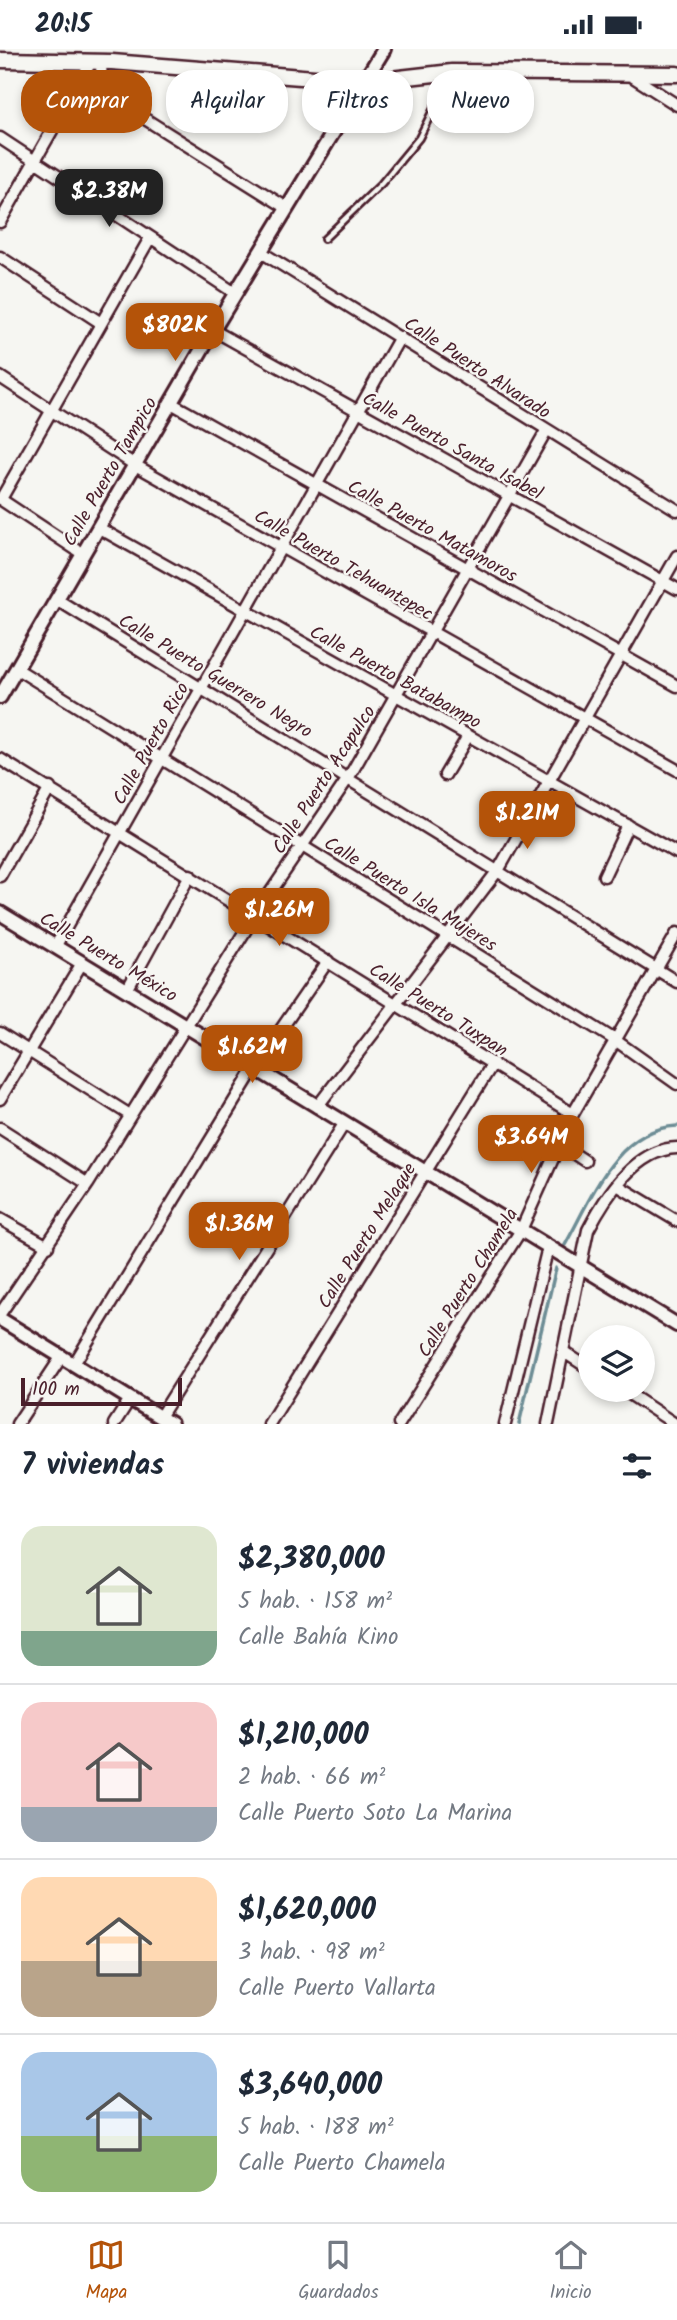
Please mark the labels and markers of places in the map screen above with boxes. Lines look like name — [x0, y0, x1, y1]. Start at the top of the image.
pin: $2.38M — [52, 169, 166, 229]
pin: $802K — [126, 303, 224, 363]
pin: $1.21M — [470, 791, 584, 851]
pin: $1.26M — [222, 888, 336, 948]
pin: $1.62M — [195, 1025, 309, 1085]
pin: $3.64M — [474, 1115, 588, 1175]
pin: $1.36M — [182, 1203, 296, 1262]

